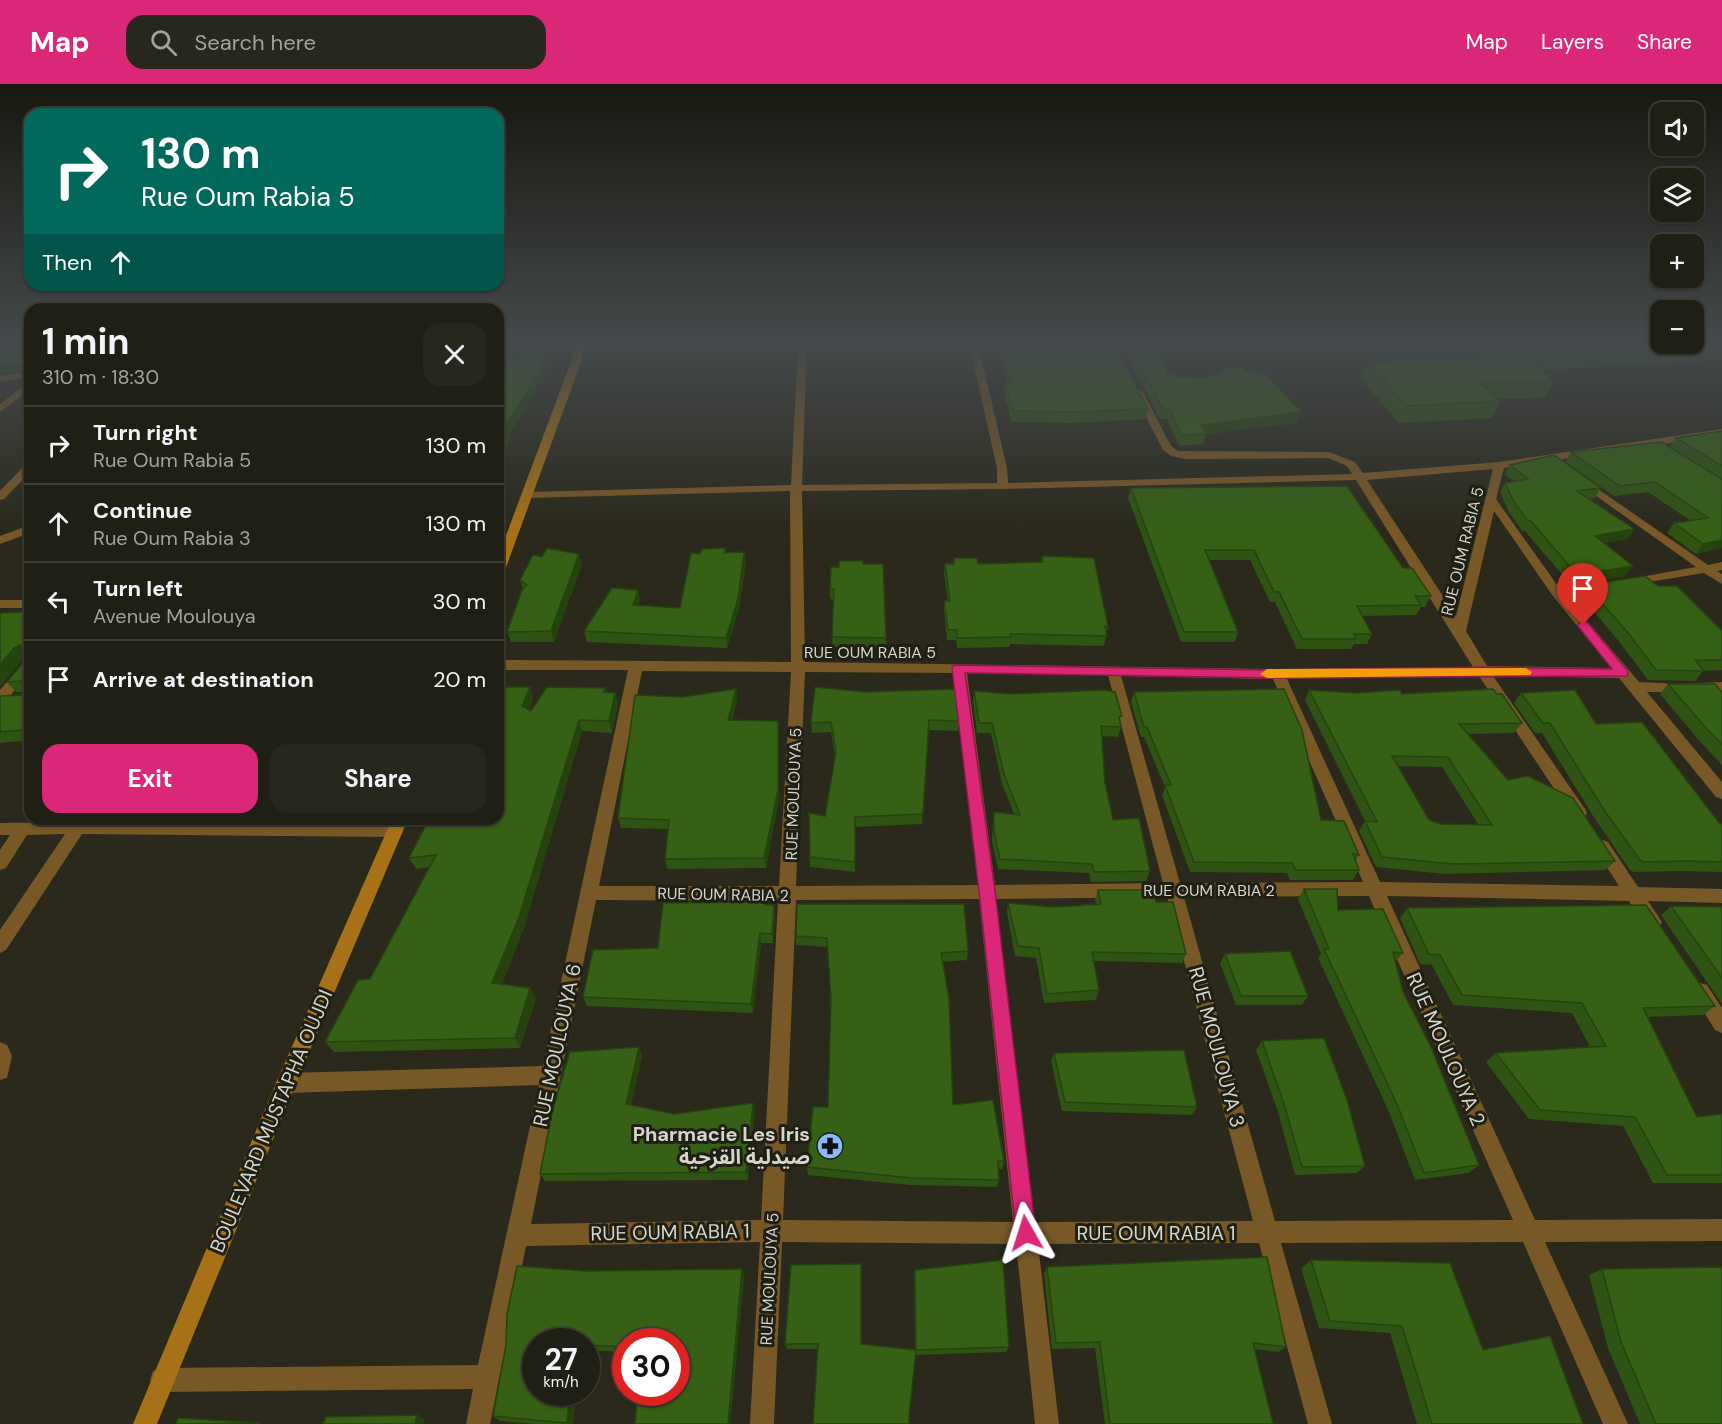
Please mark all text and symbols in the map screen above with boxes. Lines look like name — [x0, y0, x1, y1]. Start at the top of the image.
search box — [126, 15, 546, 69]
text: Map — [30, 24, 90, 61]
icon: search — [147, 26, 180, 59]
text: Search here — [195, 28, 316, 57]
text: Map — [1466, 28, 1508, 56]
text: Layers — [1541, 28, 1604, 56]
text: Share — [1637, 28, 1692, 56]
map controls — [1650, 102, 1704, 354]
button: sound — [1650, 102, 1704, 156]
text: 130 m — [141, 126, 261, 181]
icon: right — [42, 132, 120, 210]
button: layers — [1650, 168, 1704, 222]
text: Rue Oum Rabia 5 — [141, 179, 355, 214]
button: + — [1650, 234, 1704, 288]
icon: ahead — [104, 246, 137, 279]
text: Then — [42, 248, 92, 277]
button: − — [1650, 300, 1704, 354]
text: 1 min — [42, 318, 130, 365]
button: close — [423, 323, 486, 386]
text: 310 m · 18:30 — [42, 364, 159, 390]
text: Turn right — [93, 418, 198, 447]
icon: right — [42, 429, 75, 462]
text: 130 m — [426, 431, 486, 460]
text: Rue Oum Rabia 5 — [93, 447, 251, 473]
street label: RUE OUM RABIA 5 — [1436, 485, 1489, 618]
text: Continue — [93, 496, 192, 525]
icon: ahead — [42, 507, 75, 540]
text: 130 m — [426, 509, 486, 538]
text: Rue Oum Rabia 3 — [93, 525, 251, 551]
pin — [1557, 563, 1608, 625]
icon: arrive — [1566, 572, 1599, 605]
text: Turn left — [93, 574, 183, 603]
icon: left — [42, 585, 75, 618]
text: 30 m — [432, 587, 486, 616]
text: Avenue Moulouya — [93, 603, 256, 629]
street label: RUE OUM RABIA 5 — [804, 642, 936, 663]
icon: arrive — [42, 663, 75, 696]
text: Arrive at destination — [93, 665, 314, 694]
text: 20 m — [433, 665, 486, 694]
street label: RUE MOULOUYA 5 — [781, 727, 806, 861]
button: Exit — [42, 744, 258, 813]
button: Share — [270, 744, 486, 813]
street label: RUE OUM RABIA 2 — [1143, 880, 1275, 901]
street label: RUE OUM RABIA 2 — [657, 883, 789, 906]
street label: RUE MOULOUYA 6 — [527, 961, 587, 1129]
street label: RUE MOULOUYA 3 — [1183, 964, 1251, 1130]
street label: RUE MOULOUYA 2 — [1401, 968, 1491, 1130]
street label: BOULEVARD MUSTAPHA OUJDI — [204, 986, 338, 1256]
place label: Pharmacie Les Iris صيدلية القزحية — [633, 1121, 810, 1170]
pharmacy icon: Pharmacie Les Iris صيدلية القزحية — [815, 1131, 845, 1161]
position arrow — [994, 1201, 1058, 1265]
street label: RUE MOULOUYA 5 — [756, 1212, 783, 1346]
street label: RUE OUM RABIA 1 — [590, 1218, 750, 1246]
street label: RUE OUM RABIA 1 — [1076, 1220, 1236, 1246]
speed limit sign: 30 — [612, 1328, 690, 1406]
text: 27 — [544, 1340, 578, 1379]
text: km/h — [543, 1372, 579, 1392]

